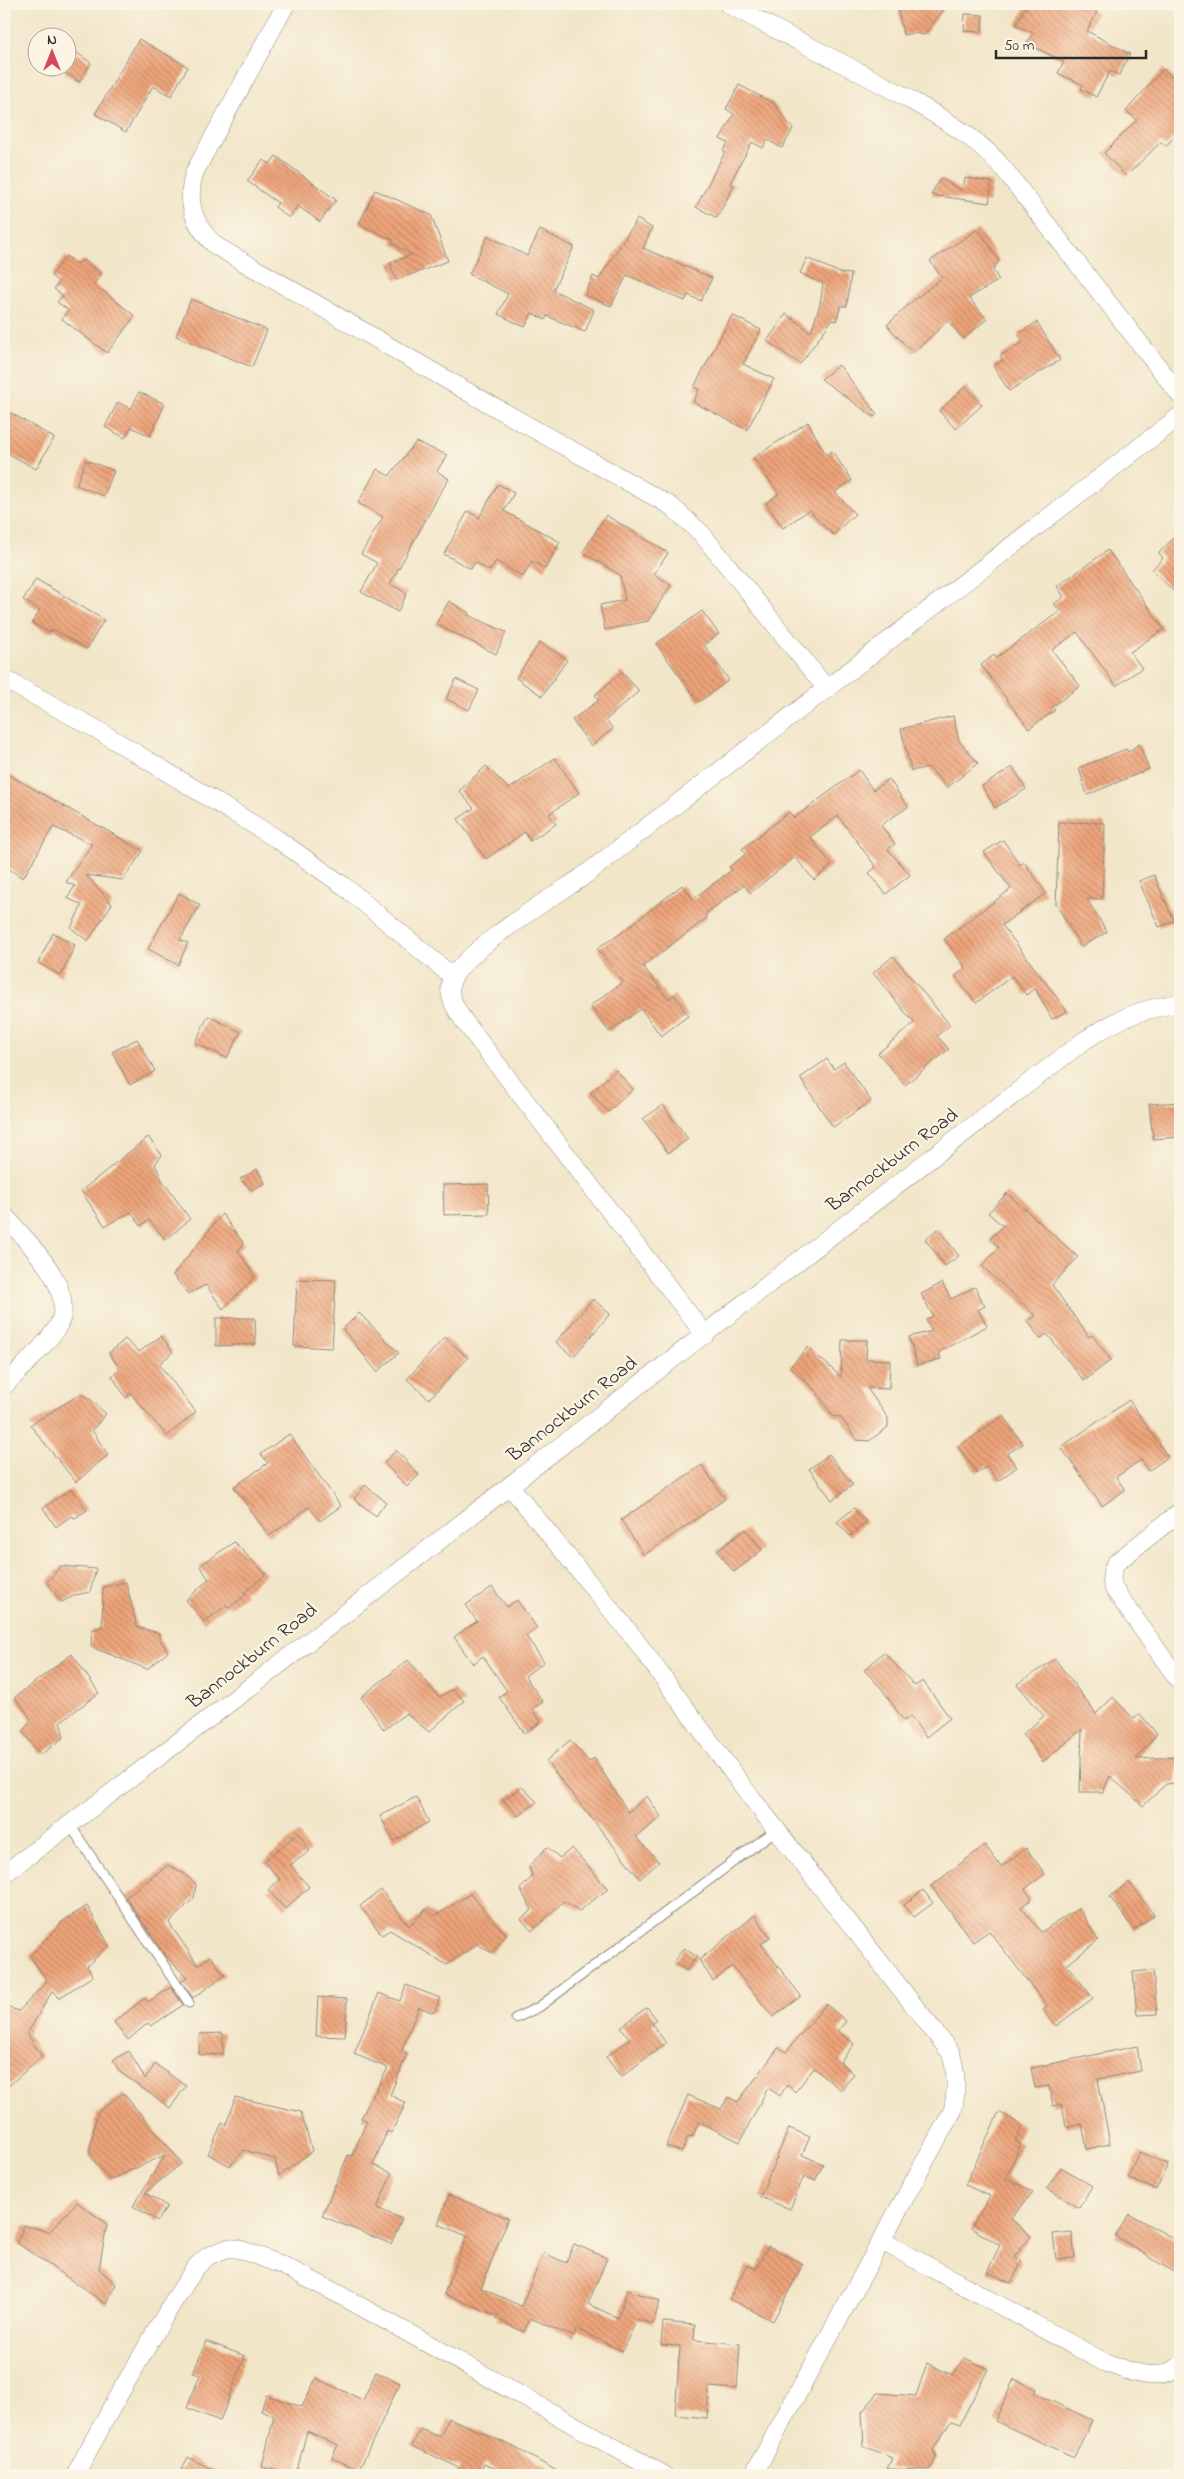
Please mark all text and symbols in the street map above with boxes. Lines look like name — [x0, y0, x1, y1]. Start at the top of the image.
north arrow — [28, 28, 78, 78]
scale bar — [996, 28, 1146, 60]
text: N — [47, 30, 57, 51]
text: 50 m — [1004, 35, 1035, 57]
street label: Bannockburn Road — [820, 1102, 965, 1221]
street label: Bannockburn Road — [501, 1350, 644, 1471]
street label: Bannockburn Road — [181, 1597, 324, 1718]

